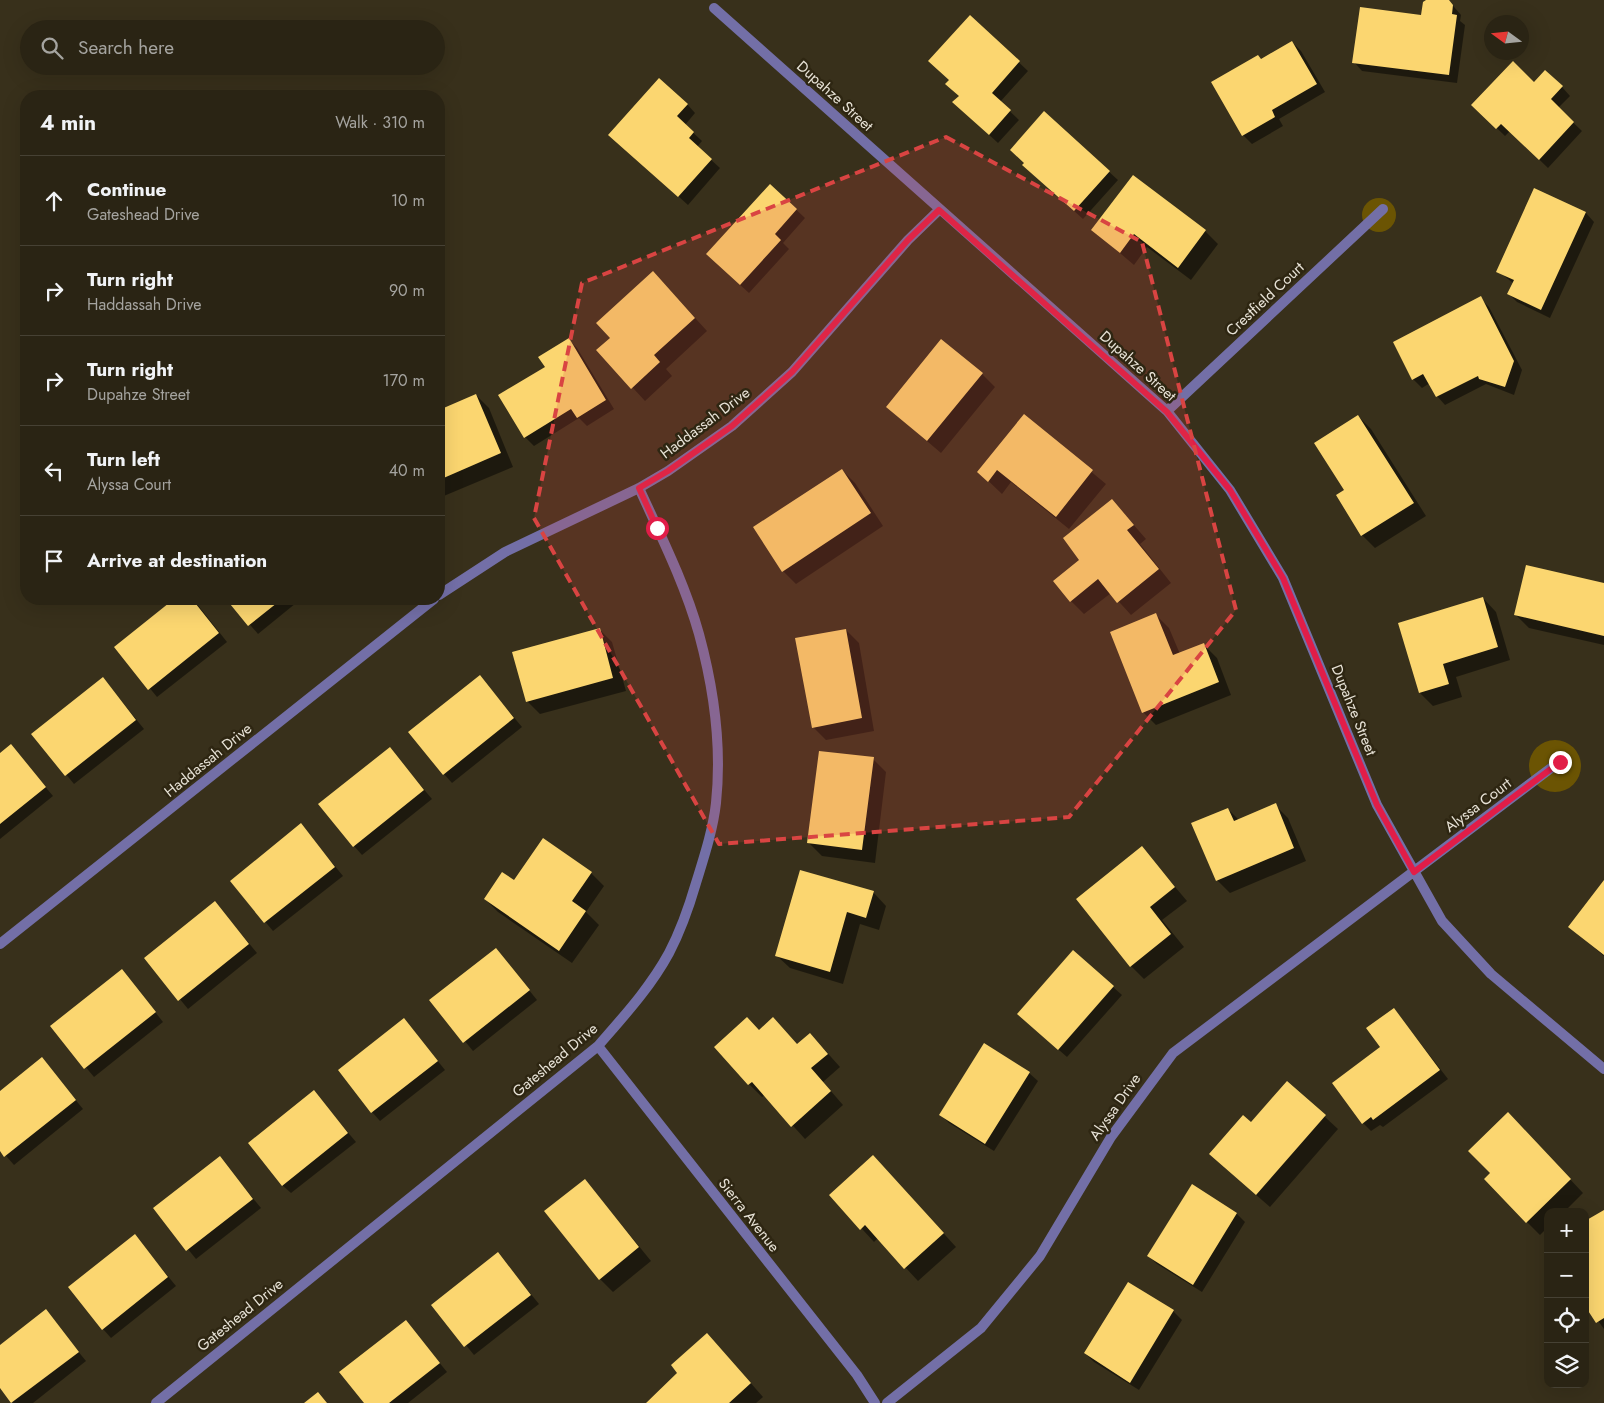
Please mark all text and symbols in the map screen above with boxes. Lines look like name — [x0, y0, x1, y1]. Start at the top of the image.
north arrow — [1484, 15, 1529, 60]
search box — [20, 20, 445, 75]
icon: search — [38, 34, 66, 62]
text: Search here — [78, 34, 174, 61]
street label: Dupahze Street — [792, 56, 878, 137]
text: 4 min — [40, 108, 96, 138]
text: Walk · 310 m — [335, 111, 425, 134]
text: Continue — [87, 176, 166, 203]
icon: ahead — [40, 187, 68, 215]
text: 10 m — [391, 189, 425, 212]
text: Gateshead Drive — [87, 203, 199, 226]
street label: Crestfield Court — [1221, 257, 1309, 341]
text: Turn right — [87, 266, 173, 293]
icon: right — [40, 277, 68, 305]
text: 90 m — [389, 279, 425, 302]
text: Haddassah Drive — [87, 293, 201, 316]
street label: Dupahze Street — [1095, 326, 1181, 407]
text: Turn right — [87, 356, 173, 383]
icon: right — [40, 367, 68, 395]
text: 170 m — [383, 369, 425, 392]
street label: Haddassah Drive — [656, 382, 755, 464]
text: Dupahze Street — [87, 383, 190, 406]
text: Turn left — [87, 446, 160, 473]
icon: left — [40, 457, 68, 485]
text: 40 m — [389, 459, 425, 482]
text: Alyssa Court — [87, 473, 171, 496]
route start — [646, 517, 669, 540]
icon: arrive — [40, 547, 68, 575]
text: Arrive at destination — [87, 547, 267, 574]
street label: Dupahze Street — [1326, 661, 1382, 759]
street label: Haddassah Drive — [159, 718, 257, 802]
route end — [1549, 751, 1572, 774]
street label: Alyssa Court — [1440, 772, 1516, 838]
street label: Gateshead Drive — [508, 1018, 603, 1102]
street label: Alyssa Drive — [1084, 1069, 1146, 1145]
street label: Sierra Avenue — [713, 1173, 785, 1257]
map controls — [1544, 1208, 1589, 1388]
button: + — [1544, 1208, 1589, 1253]
button: − — [1544, 1253, 1589, 1298]
street label: Gateshead Drive — [192, 1273, 288, 1357]
button: locate — [1544, 1298, 1589, 1343]
button: layers — [1544, 1343, 1589, 1388]

